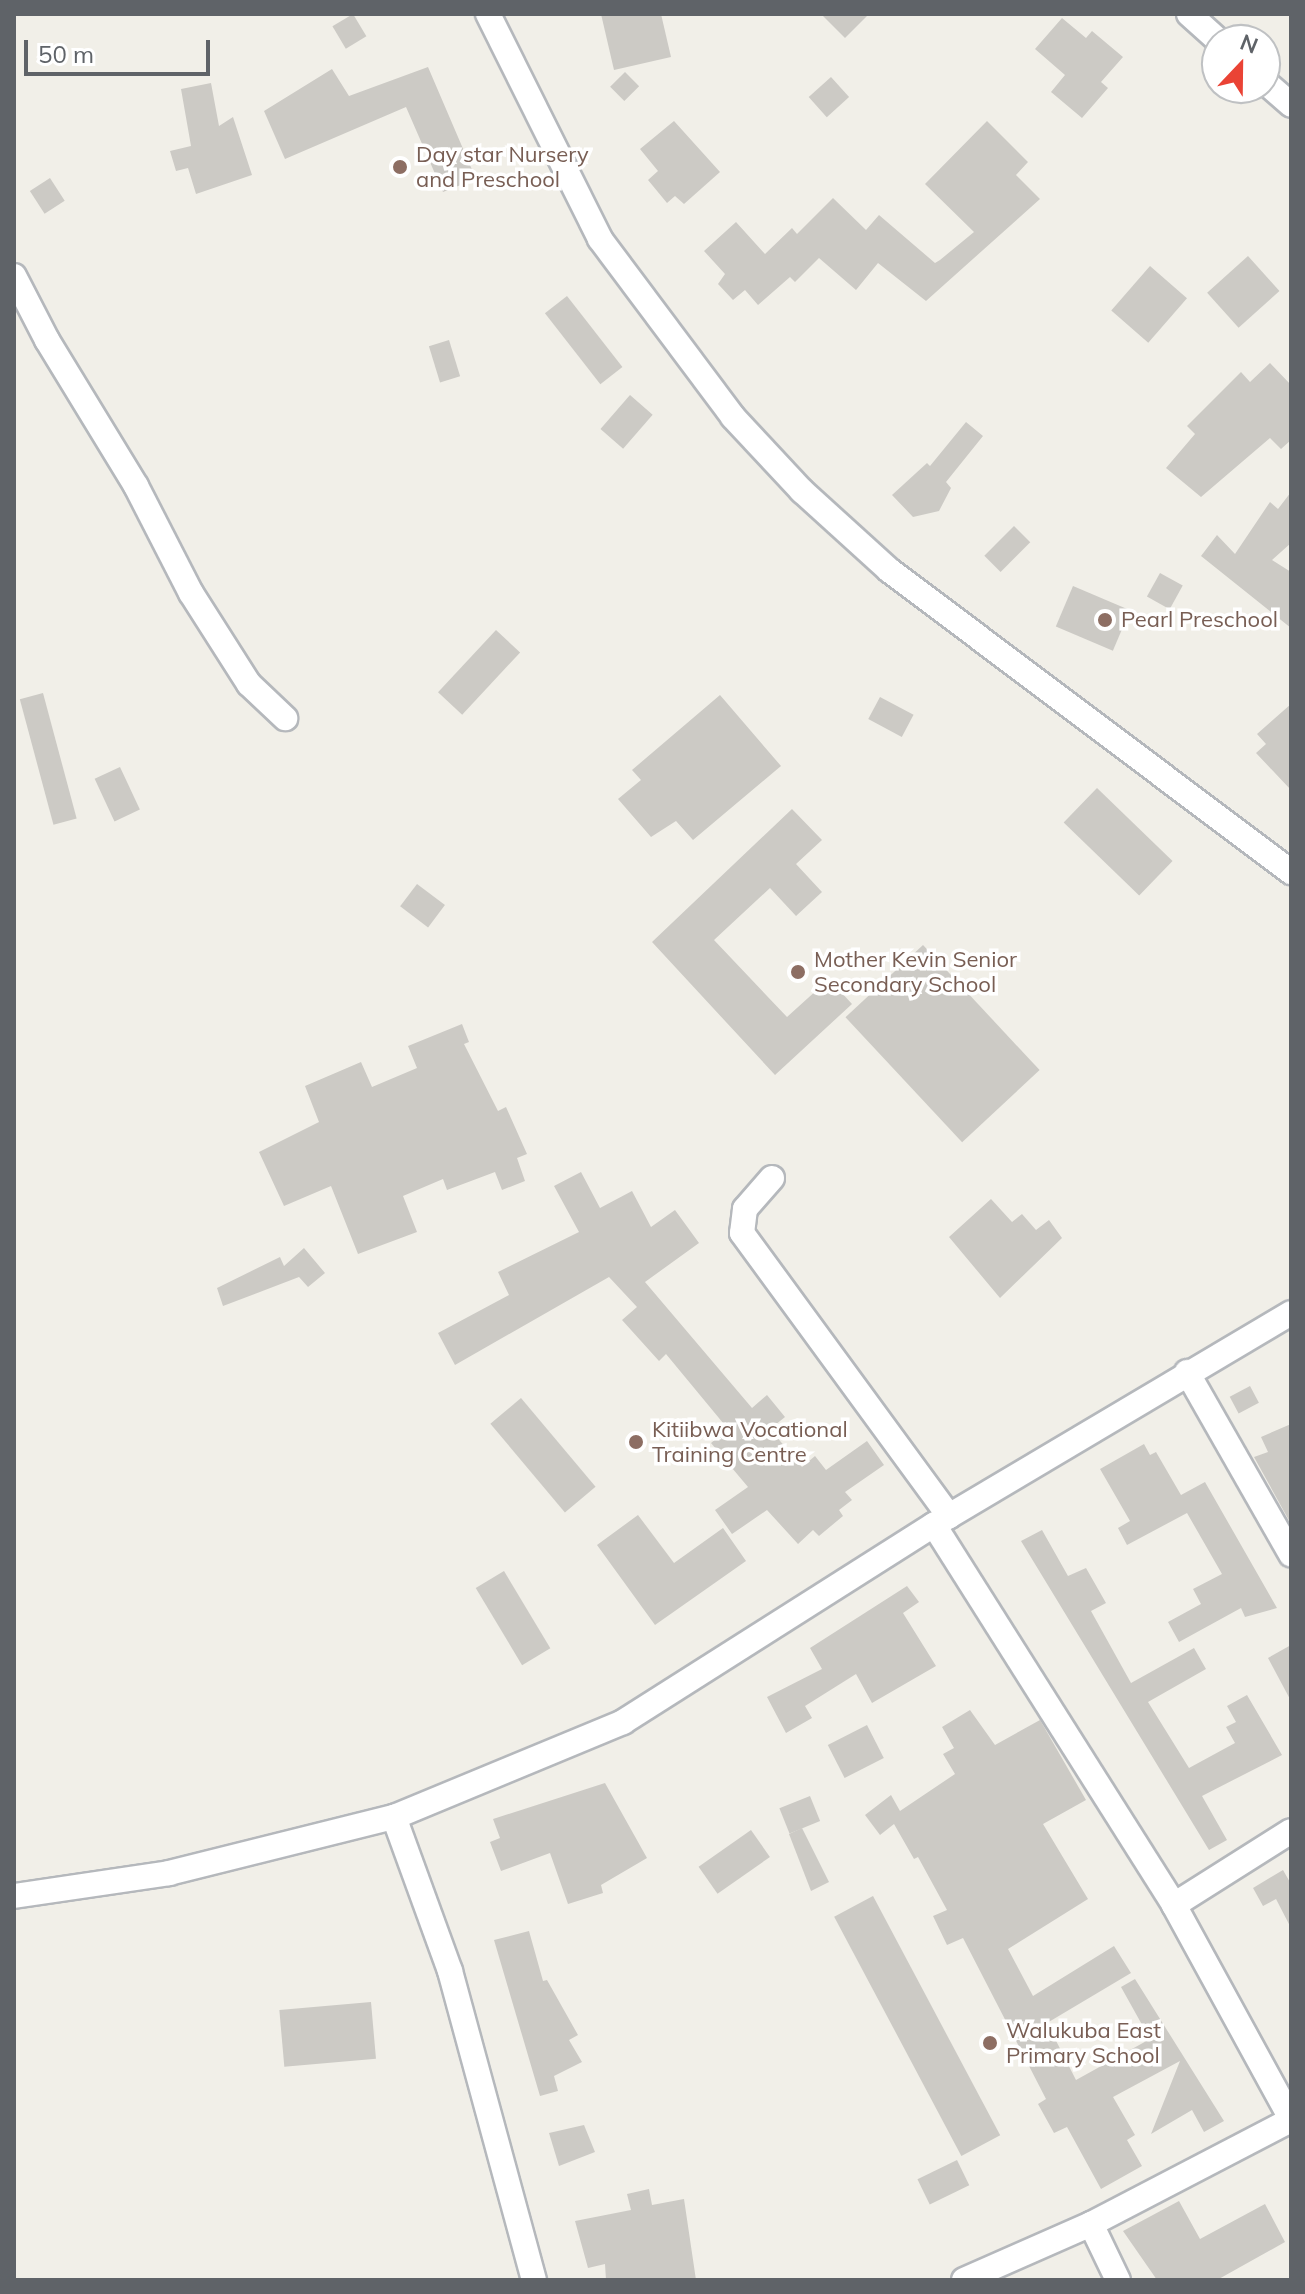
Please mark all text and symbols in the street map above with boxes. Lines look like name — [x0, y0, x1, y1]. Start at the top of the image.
scale bar — [28, 24, 214, 74]
north arrow — [1201, 24, 1281, 104]
text: N — [1236, 28, 1262, 60]
text: 50 m — [38, 39, 94, 69]
place label: Day star Nursery and Preschool — [416, 141, 589, 192]
marker: Day star Nursery and Preschool — [391, 158, 409, 176]
place label: Pearl Preschool — [1121, 607, 1278, 633]
marker: Pearl Preschool — [1096, 611, 1114, 629]
place label: Mother Kevin Senior Secondary School — [814, 946, 1017, 998]
marker: Mother Kevin Senior Secondary School — [789, 963, 807, 981]
place label: Kitiibwa Vocational Training Centre — [652, 1416, 848, 1468]
marker: Kitiibwa Vocational Training Centre — [627, 1433, 645, 1451]
place label: Walukuba East Primary School — [1006, 2017, 1161, 2068]
marker: Walukuba East Primary School — [981, 2034, 999, 2052]

